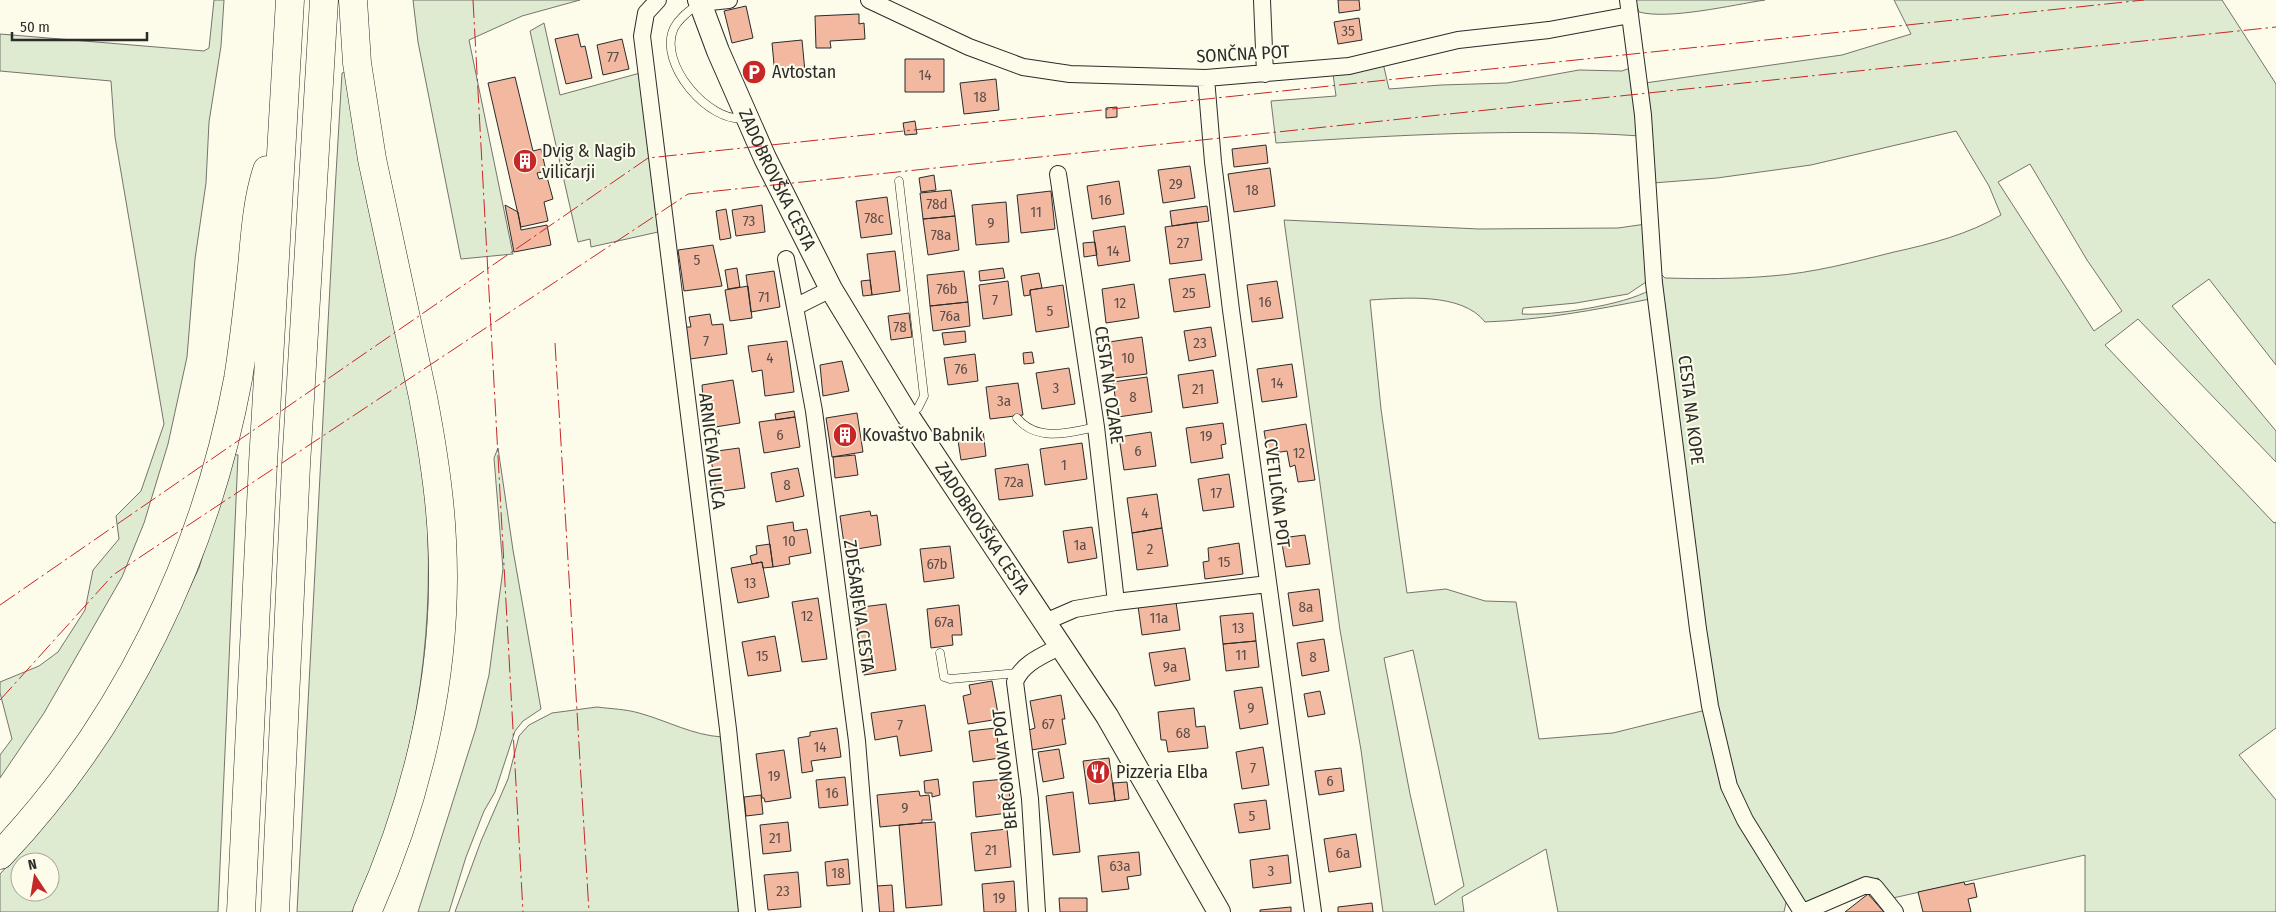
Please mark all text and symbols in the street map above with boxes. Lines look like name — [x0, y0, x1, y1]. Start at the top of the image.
scale bar — [12, 10, 148, 42]
text: 50 m — [20, 18, 50, 36]
house number: 35 — [1341, 22, 1355, 40]
street label: SONČNA POT — [1196, 41, 1291, 67]
house number: 77 — [607, 48, 619, 66]
parking icon: Avtostan — [741, 59, 767, 85]
place label: Avtostan — [772, 61, 836, 83]
house number: 14 — [918, 66, 932, 84]
house number: 18 — [973, 88, 987, 106]
street label: ZADOBROVŠKA CESTA — [734, 105, 821, 254]
place label: Dvig & Nagib viličarji — [542, 140, 636, 183]
building icon: Dvig & Nagib viličarji — [512, 148, 538, 174]
house number: 29 — [1169, 175, 1183, 193]
house number: 18 — [1245, 181, 1259, 199]
house number: 16 — [1098, 191, 1112, 209]
house number: 78d — [926, 195, 948, 213]
house number: 11 — [1030, 203, 1042, 221]
house number: 78c — [864, 209, 884, 227]
house number: 73 — [743, 212, 756, 230]
house number: 9 — [987, 214, 995, 232]
house number: 78a — [931, 226, 951, 244]
house number: 27 — [1177, 234, 1189, 252]
house number: 14 — [1106, 242, 1120, 260]
house number: 5 — [694, 251, 701, 269]
house number: 76b — [936, 280, 958, 298]
house number: 25 — [1182, 284, 1196, 302]
house number: 71 — [758, 288, 770, 306]
house number: 7 — [992, 291, 998, 309]
house number: 16 — [1258, 293, 1272, 311]
house number: 12 — [1114, 294, 1127, 312]
house number: 5 — [1047, 302, 1054, 320]
house number: 76a — [940, 307, 960, 325]
house number: 78 — [893, 318, 907, 336]
street label: CESTA NA OZARE — [1090, 325, 1128, 445]
house number: 7 — [703, 332, 709, 350]
house number: 23 — [1193, 334, 1207, 352]
house number: 4 — [766, 349, 774, 367]
house number: 10 — [1121, 349, 1135, 367]
street label: CESTA NA KOPE — [1673, 354, 1709, 466]
house number: 76 — [954, 360, 968, 378]
house number: 14 — [1270, 374, 1284, 392]
house number: 3 — [1053, 379, 1060, 397]
house number: 21 — [1192, 380, 1204, 398]
house number: 8 — [1129, 388, 1137, 406]
street label: ARNIČEVA ULICA — [694, 392, 730, 511]
house number: 3a — [997, 392, 1011, 410]
building icon: Kovaštvo Babnik — [832, 422, 858, 448]
place label: Kovaštvo Babnik — [862, 424, 984, 446]
house number: 6 — [776, 426, 784, 444]
house number: 19 — [1199, 427, 1213, 445]
street label: CVETLIČNA POT — [1259, 437, 1295, 550]
house number: 6 — [1134, 442, 1142, 460]
house number: 12 — [1293, 444, 1306, 462]
house number: 1 — [1061, 456, 1067, 474]
street label: ZADOBROVŠKA CESTA — [930, 458, 1034, 599]
house number: 72a — [1004, 473, 1024, 491]
house number: 8 — [783, 476, 791, 494]
house number: 17 — [1210, 484, 1222, 502]
house number: 4 — [1141, 504, 1149, 522]
house number: 10 — [782, 532, 796, 550]
house number: 1a — [1073, 536, 1087, 554]
street label: ZDEŠARJEVA CESTA — [839, 538, 879, 674]
house number: 2 — [1147, 540, 1154, 558]
house number: 15 — [1218, 553, 1230, 571]
house number: 67b — [926, 555, 948, 573]
house number: 13 — [744, 574, 757, 592]
house number: 8a — [1299, 598, 1313, 616]
house number: 12 — [801, 607, 814, 625]
house number: 11a — [1150, 609, 1168, 627]
house number: 67a — [934, 613, 954, 631]
house number: 13 — [1232, 619, 1245, 637]
house number: 11 — [1235, 646, 1247, 664]
house number: 15 — [756, 647, 768, 665]
house number: 8 — [1309, 648, 1317, 666]
house number: 9a — [1163, 658, 1177, 676]
house number: 9 — [1247, 699, 1255, 717]
street label: BERČONOVA POT — [988, 707, 1022, 830]
house number: 67 — [1041, 715, 1055, 733]
house number: 7 — [897, 716, 903, 734]
house number: 68 — [1176, 724, 1190, 742]
house number: 14 — [813, 738, 827, 756]
restaurant icon: Pizzeria Elba — [1085, 759, 1111, 785]
house number: 7 — [1250, 759, 1256, 777]
place label: Pizzeria Elba — [1116, 761, 1208, 783]
house number: 19 — [767, 767, 781, 785]
house number: 6 — [1326, 772, 1334, 790]
house number: 16 — [825, 784, 839, 802]
house number: 9 — [901, 799, 909, 817]
house number: 5 — [1249, 807, 1256, 825]
house number: 21 — [769, 829, 781, 847]
house number: 21 — [985, 841, 997, 859]
house number: 6a — [1336, 844, 1350, 862]
north arrow — [10, 852, 60, 902]
text: N — [27, 856, 38, 874]
house number: 63a — [1109, 857, 1131, 875]
house number: 3 — [1268, 862, 1275, 880]
house number: 18 — [831, 864, 845, 882]
house number: 23 — [776, 882, 790, 900]
house number: 19 — [992, 889, 1006, 907]

